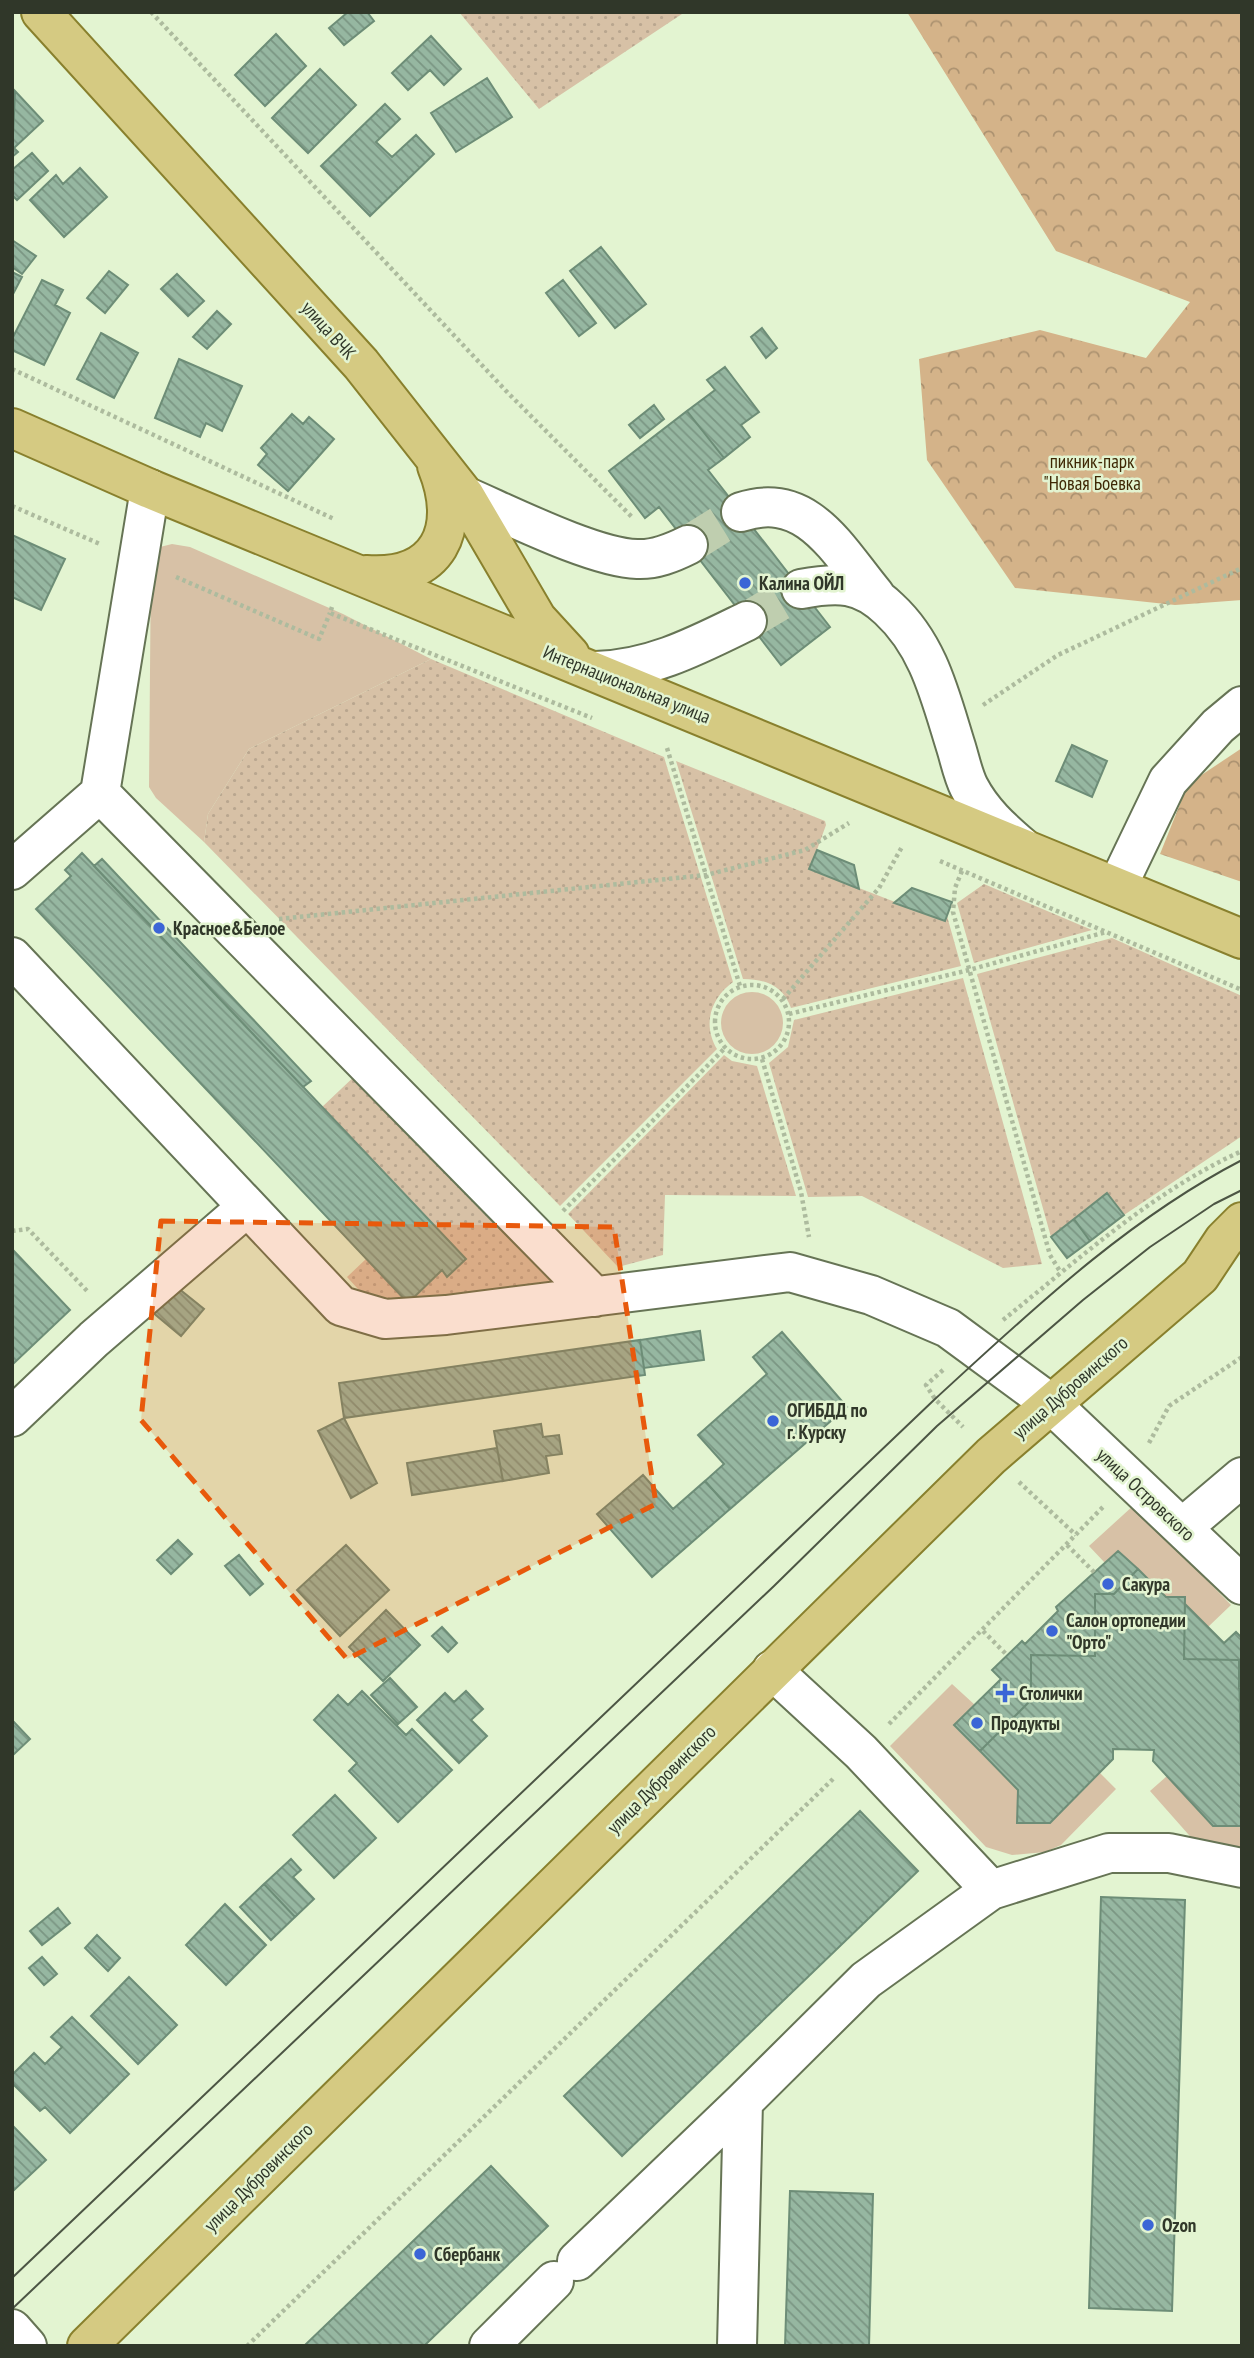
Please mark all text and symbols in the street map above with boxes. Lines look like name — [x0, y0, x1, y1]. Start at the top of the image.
street label: улица ВЧК — [296, 296, 362, 364]
park label: пикник-парк "Новая Боевка — [1043, 449, 1141, 495]
place label: Калина ОЙЛ — [759, 571, 844, 595]
marker: Калина ОЙЛ — [737, 575, 753, 591]
street label: Интернациональная улица — [540, 639, 714, 729]
place label: Красное&Белое — [173, 916, 286, 940]
marker: Красное&Белое — [151, 920, 167, 936]
street label: улица Дубровинского — [1008, 1331, 1132, 1443]
place label: ОГИБДД по г. Курску — [787, 1398, 867, 1444]
marker: ОГИБДД по г. Курску — [765, 1413, 781, 1429]
street label: улица Островского — [1092, 1442, 1200, 1546]
place label: Сакура — [1122, 1572, 1170, 1596]
marker: Сакура — [1100, 1576, 1116, 1592]
place label: Салон ортопедии "Орто" — [1066, 1608, 1186, 1654]
marker: Салон ортопедии "Орто" — [1044, 1623, 1060, 1639]
place label: Столички — [1019, 1681, 1083, 1705]
marker: Столички — [997, 1685, 1013, 1701]
place label: Продукты — [991, 1711, 1060, 1735]
marker: Продукты — [969, 1715, 985, 1731]
street label: улица Дубровинского — [601, 1719, 721, 1839]
street label: улица Дубровинского — [198, 2117, 318, 2237]
place label: Ozon — [1162, 2213, 1196, 2237]
marker: Ozon — [1140, 2217, 1156, 2233]
place label: Сбербанк — [434, 2242, 501, 2266]
marker: Сбербанк — [412, 2246, 428, 2262]

